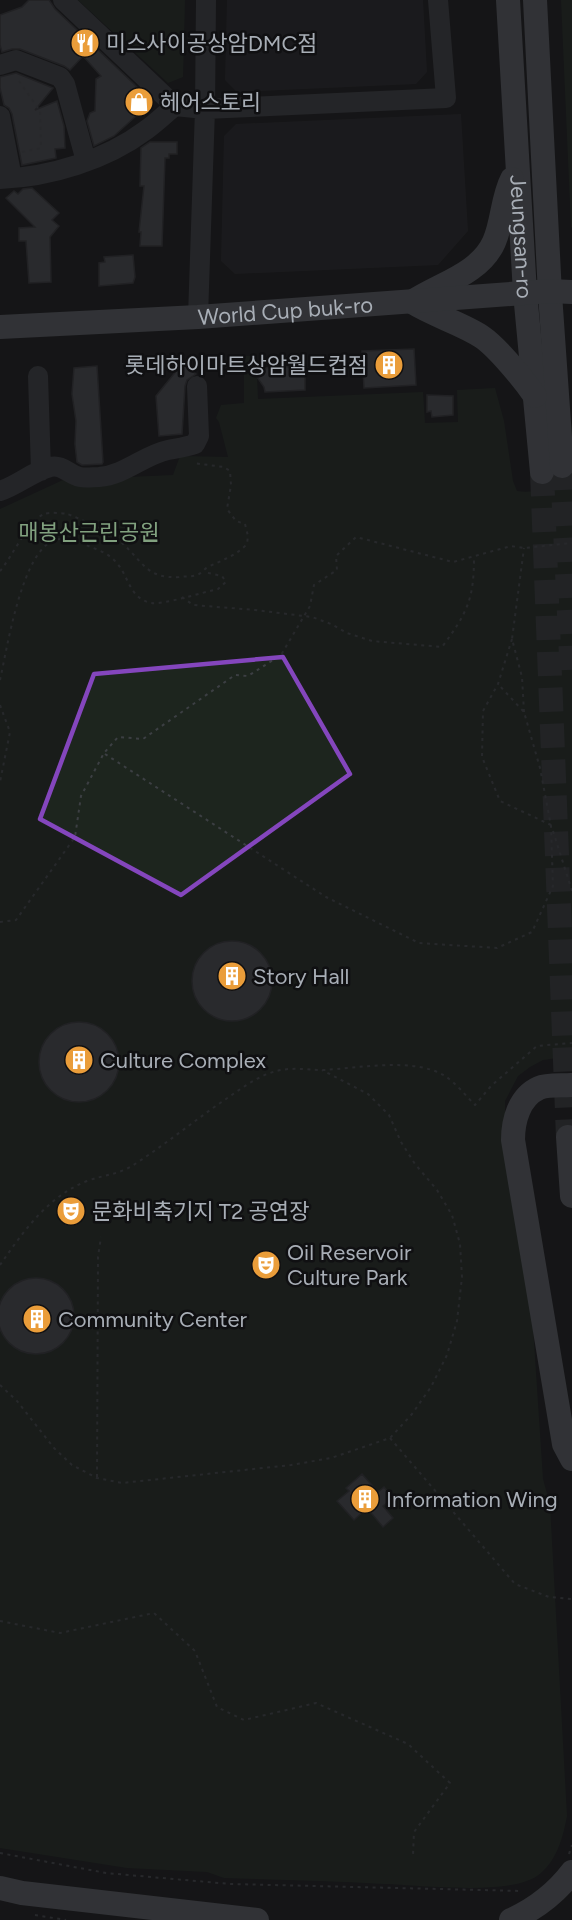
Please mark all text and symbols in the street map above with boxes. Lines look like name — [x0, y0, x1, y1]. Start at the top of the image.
restaurant icon: 미스사이공상암DMC점 — [69, 27, 101, 59]
place label: 미스사이공상암DMC점 — [106, 30, 318, 57]
shop icon: 헤어스토리 — [123, 86, 155, 118]
place label: 헤어스토리 — [160, 89, 261, 116]
street label: Jeungsan-ro — [505, 174, 539, 299]
street label: World Cup buk-ro — [197, 291, 374, 330]
building icon: 롯데하이마트상암월드컵점 — [373, 349, 405, 381]
place label: 롯데하이마트상암월드컵점 — [125, 352, 368, 379]
park label: 매봉산근린공원 — [18, 519, 160, 546]
building icon: Story Hall — [216, 960, 248, 992]
place label: Story Hall — [253, 963, 349, 990]
building icon: Culture Complex — [63, 1044, 95, 1076]
place label: Culture Complex — [100, 1047, 267, 1074]
theatre icon: 문화비축기지 T2 공연장 — [55, 1195, 87, 1227]
place label: 문화비축기지 T2 공연장 — [92, 1198, 309, 1225]
place label: Oil Reservoir Culture Park — [287, 1239, 412, 1291]
theatre icon: Oil Reservoir Culture Park — [250, 1249, 282, 1281]
building icon: Community Center — [21, 1303, 53, 1335]
place label: Community Center — [58, 1306, 247, 1333]
building icon: Information Wing — [349, 1483, 381, 1515]
place label: Information Wing — [386, 1486, 558, 1513]

